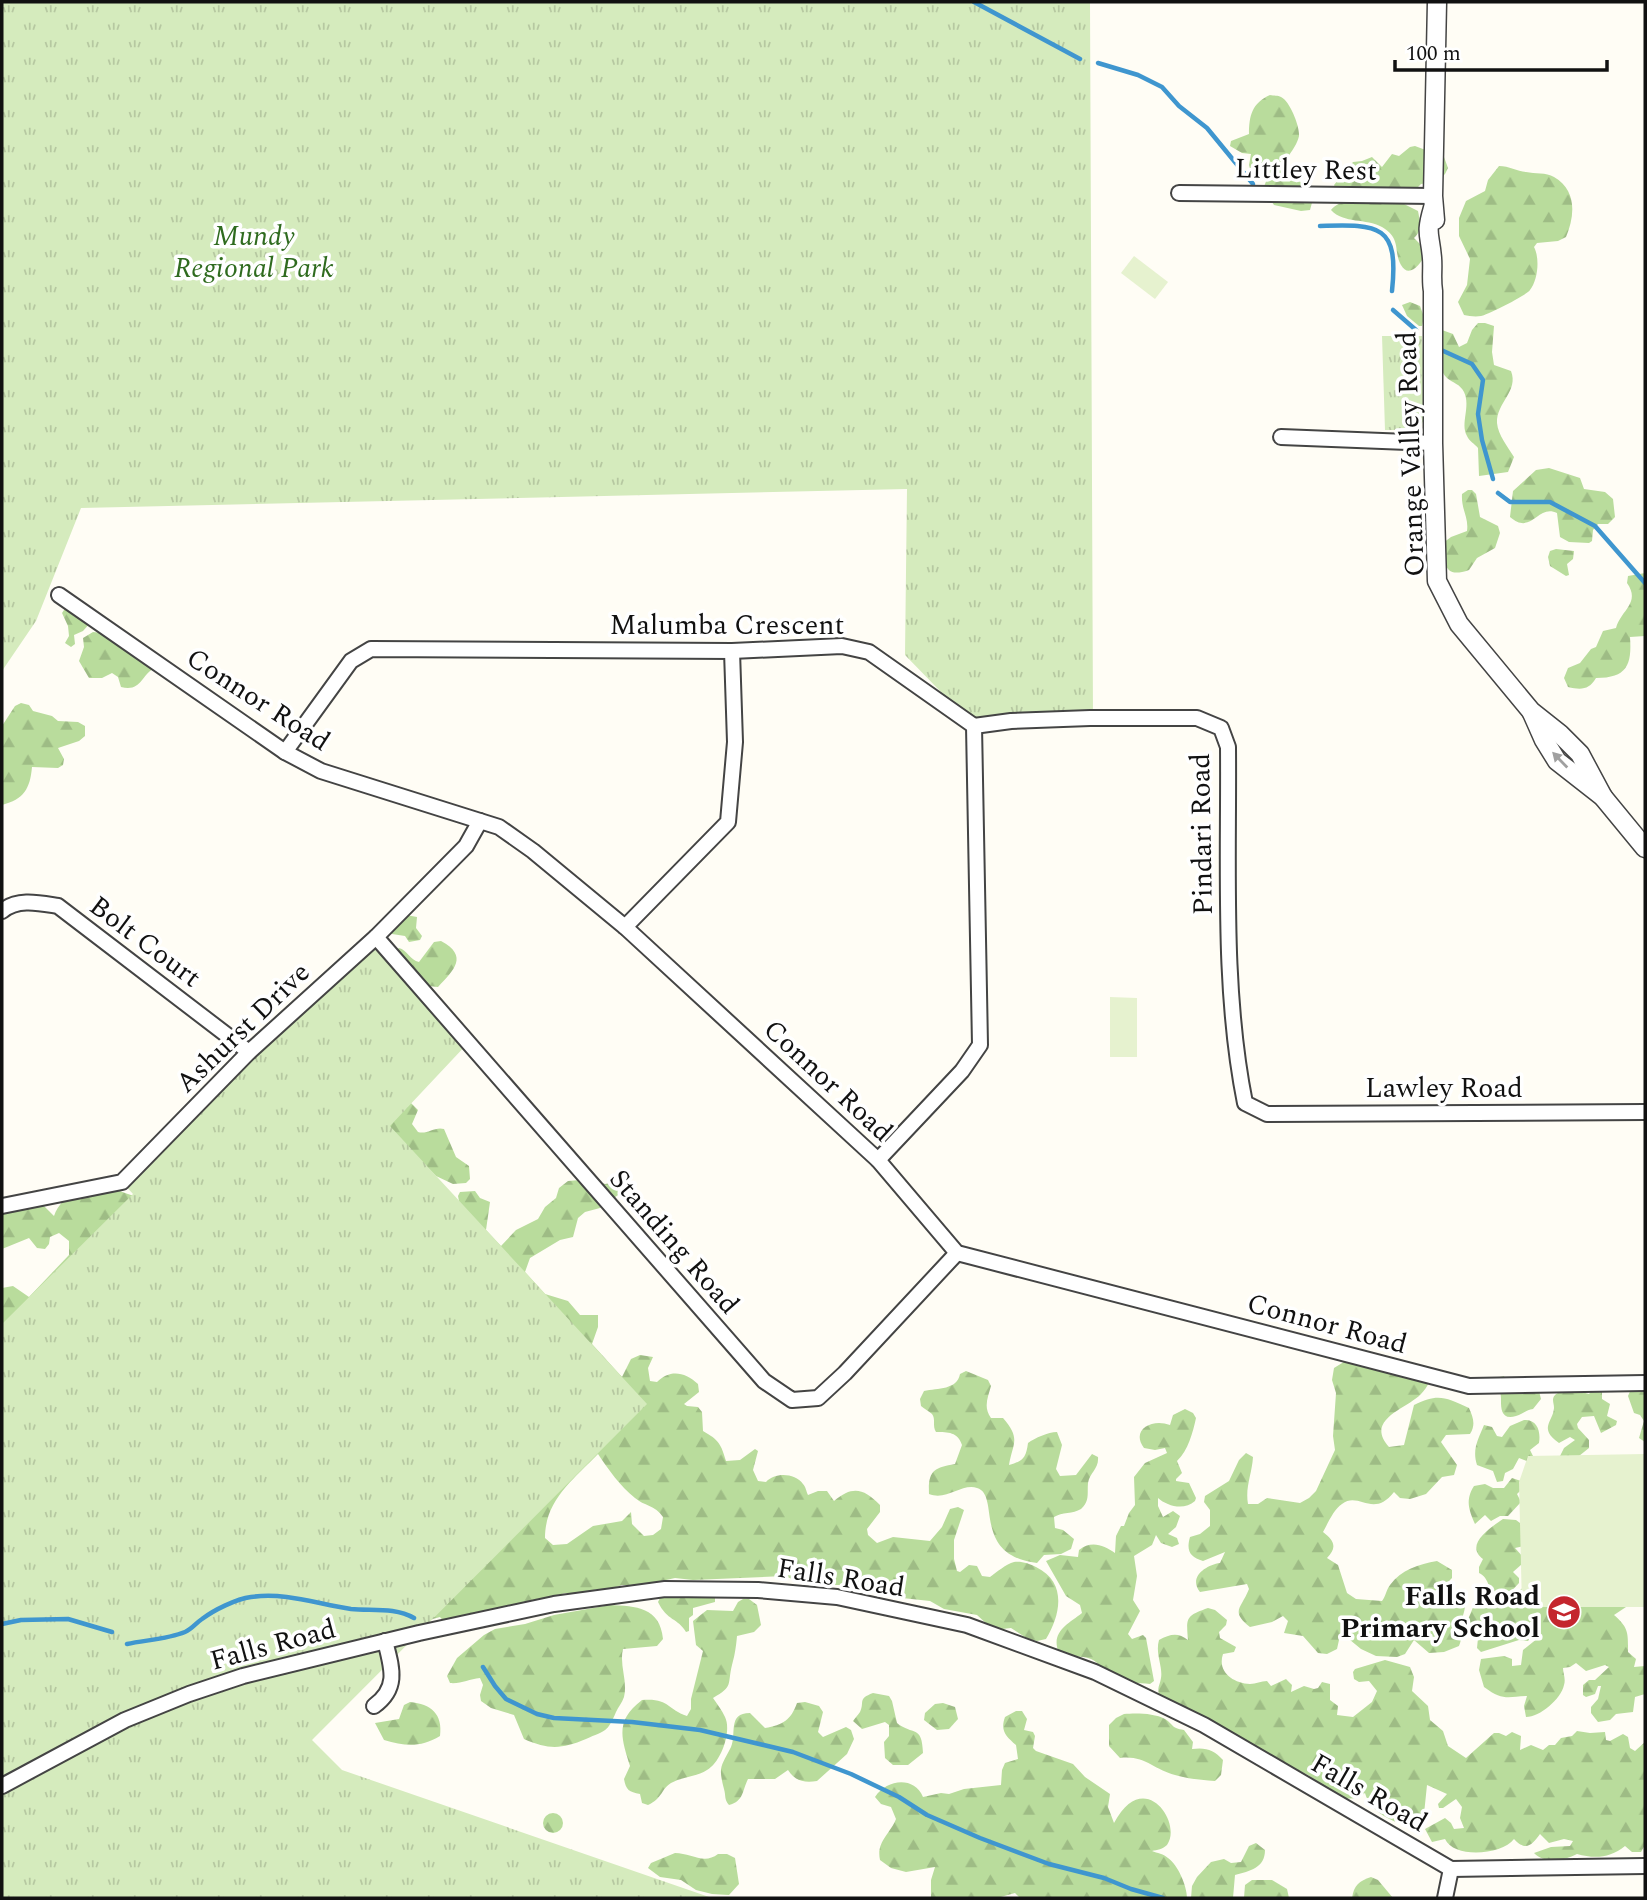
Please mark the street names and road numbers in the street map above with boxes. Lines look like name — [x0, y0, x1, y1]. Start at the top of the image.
street label: Littley Rest — [1234, 147, 1378, 193]
street label: Orange Valley Road — [1385, 330, 1437, 578]
street label: Malumba Crescent — [610, 604, 845, 647]
street label: Connor Road — [177, 637, 339, 763]
street label: Pindari Road — [1179, 753, 1225, 915]
street label: Bolt Court — [80, 885, 210, 999]
street label: Ashurst Drive — [166, 952, 320, 1104]
street label: Connor Road — [753, 1009, 903, 1153]
street label: Lawley Road — [1365, 1067, 1523, 1110]
street label: Standing Road — [598, 1160, 750, 1324]
street label: Connor Road — [1242, 1282, 1412, 1366]
street label: Falls Road — [774, 1547, 908, 1609]
street label: Falls Road — [205, 1608, 341, 1682]
street label: Falls Road — [1302, 1742, 1436, 1844]

